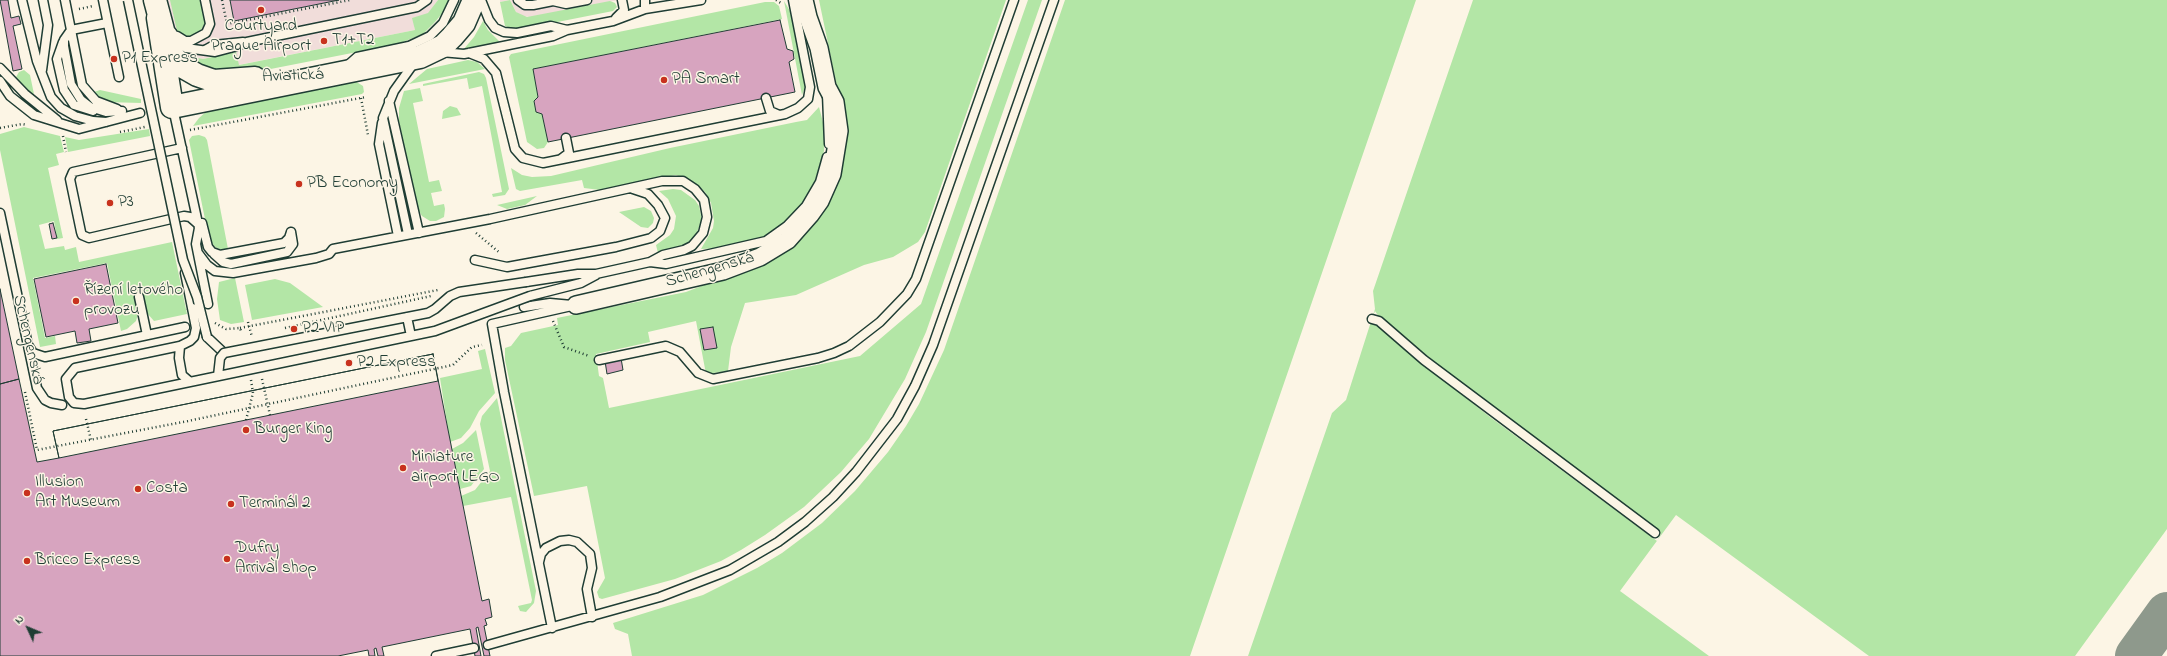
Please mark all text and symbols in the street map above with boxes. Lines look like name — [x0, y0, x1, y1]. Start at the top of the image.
marker: Courtyard Prague Airport — [256, 5, 266, 15]
place label: Courtyard Prague Airport — [211, 17, 311, 57]
place label: T1+T2 — [332, 31, 374, 51]
marker: T1+T2 — [319, 36, 329, 46]
place label: P1 Express — [122, 49, 198, 69]
marker: P1 Express — [109, 54, 119, 64]
street label: Aviatická — [262, 66, 324, 88]
place label: PA Smart — [672, 70, 740, 90]
marker: PA Smart — [659, 75, 669, 85]
place label: PB Economy — [307, 174, 398, 194]
marker: PB Economy — [294, 179, 304, 189]
place label: P3 — [118, 193, 134, 213]
marker: P3 — [105, 198, 115, 208]
street label: Schengenská — [664, 249, 756, 293]
place label: Řízení letového provozu — [84, 281, 183, 321]
street label: Schengenská — [7, 293, 47, 387]
marker: Řízení letového provozu — [71, 296, 81, 306]
place label: P2 VIP — [302, 319, 344, 339]
marker: P2 VIP — [289, 324, 299, 334]
place label: P2 Express — [357, 353, 436, 373]
marker: P2 Express — [344, 358, 354, 368]
place label: Burger King — [254, 420, 333, 440]
marker: Burger King — [241, 425, 251, 435]
place label: Miniature airport LEGO — [411, 448, 500, 488]
marker: Miniature airport LEGO — [398, 463, 408, 473]
place label: Illusion Art Museum — [35, 473, 120, 513]
place label: Costa — [146, 479, 188, 499]
marker: Costa — [133, 484, 143, 494]
marker: Illusion Art Museum — [22, 488, 32, 498]
place label: Terminál 2 — [239, 494, 310, 514]
marker: Terminál 2 — [226, 499, 236, 509]
place label: Dufry Arrival shop — [235, 539, 317, 579]
place label: Bricco Express — [35, 551, 140, 571]
marker: Dufry Arrival shop — [222, 554, 232, 564]
marker: Bricco Express — [22, 556, 32, 566]
north arrow — [8, 608, 48, 648]
text: N — [11, 611, 28, 628]

